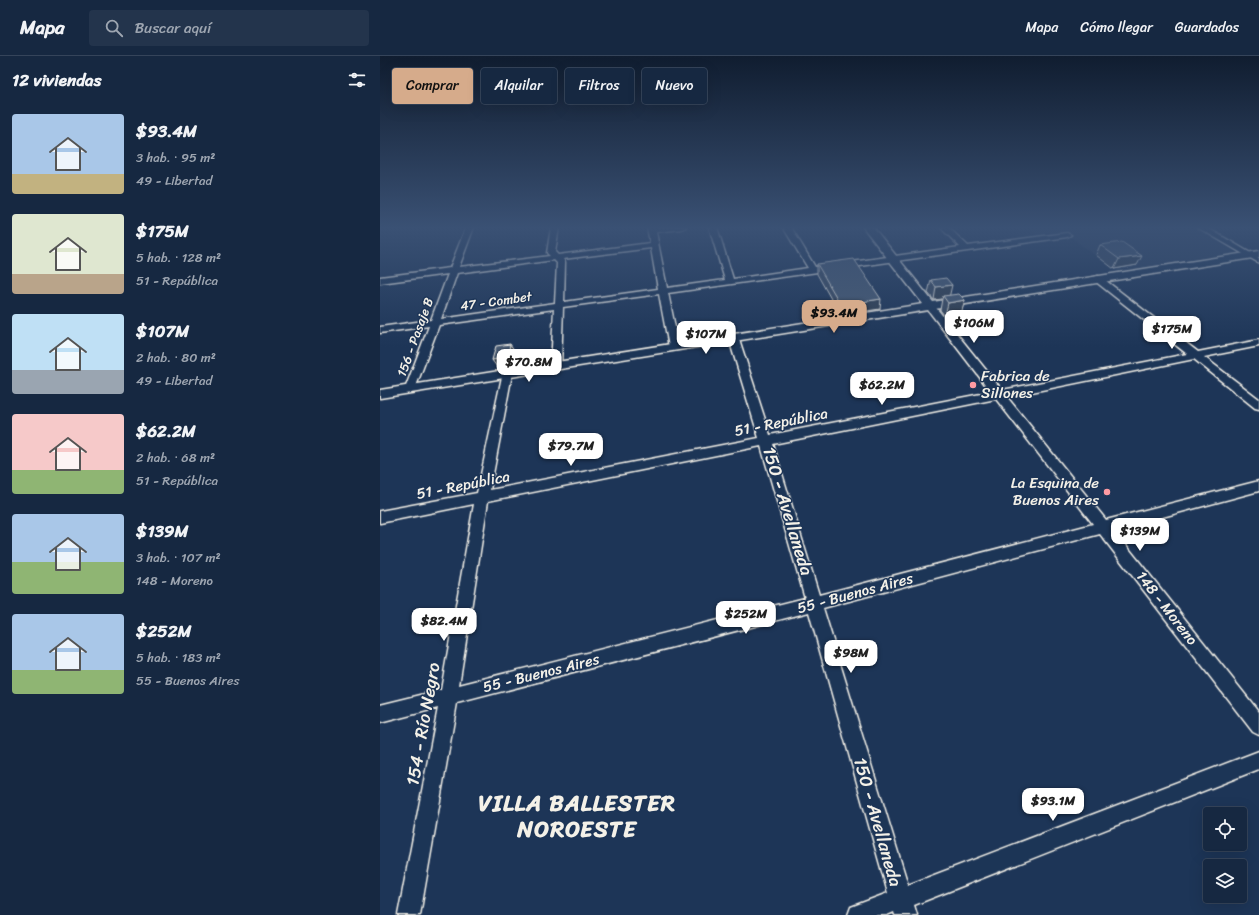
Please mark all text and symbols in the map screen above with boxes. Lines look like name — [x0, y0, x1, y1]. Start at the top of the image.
search box — [89, 10, 369, 46]
text: Mapa — [20, 11, 65, 44]
text: Buscar aquí — [135, 15, 211, 41]
text: Mapa — [1025, 15, 1058, 40]
text: Cómo llegar — [1080, 15, 1153, 40]
text: Guardados — [1175, 15, 1239, 40]
icon: search — [103, 17, 125, 39]
text: 12 viviendas — [12, 65, 101, 95]
chip: Comprar — [392, 68, 473, 104]
chip: Alquilar — [481, 68, 557, 104]
chip: Filtros — [565, 68, 634, 104]
chip: Nuevo — [642, 68, 707, 104]
icon: filters — [346, 69, 368, 91]
text: $93.4M — [136, 116, 197, 146]
icon: home — [44, 130, 92, 178]
text: 3 hab. · 95 m² — [136, 146, 215, 169]
text: 49 - Libertad — [136, 169, 212, 192]
text: $175M — [136, 216, 189, 246]
icon: home — [44, 230, 92, 278]
text: 5 hab. · 128 m² — [136, 246, 221, 269]
text: 51 - República — [136, 269, 218, 292]
street label: 47 - Combet — [459, 285, 534, 317]
street label: 156 - Pasaje B — [390, 294, 440, 380]
pin: $93.4M — [801, 300, 867, 334]
text: $93.4M — [811, 301, 857, 324]
pin: $106M — [946, 310, 1002, 344]
text: $106M — [954, 311, 994, 334]
text: $107M — [136, 316, 189, 346]
pin: $175M — [1144, 316, 1200, 350]
text: $175M — [1152, 317, 1192, 340]
pin: $107M — [678, 321, 734, 355]
text: $107M — [686, 322, 726, 345]
icon: home — [44, 330, 92, 378]
text: 2 hab. · 80 m² — [136, 346, 216, 369]
pin: $70.8M — [496, 349, 562, 383]
text: $70.8M — [506, 350, 552, 373]
place label: Fabrica de Sillones — [981, 363, 1050, 406]
text: 49 - Libertad — [136, 369, 212, 392]
pin: $62.2M — [849, 372, 915, 406]
text: $62.2M — [859, 373, 905, 396]
marker: Fabrica de Sillones — [968, 380, 978, 390]
street label: 51 - República — [732, 400, 830, 444]
text: $62.2M — [136, 416, 196, 446]
icon: home — [44, 430, 92, 478]
pin: $79.7M — [538, 433, 604, 467]
text: $79.7M — [548, 434, 594, 457]
street label: 150 - Avellaneda — [753, 443, 823, 579]
text: 2 hab. · 68 m² — [136, 446, 215, 469]
street label: 51 - República — [414, 463, 512, 507]
text: 51 - República — [136, 469, 218, 492]
place label: La Esquina de Buenos Aires — [1011, 470, 1099, 513]
marker: La Esquina de Buenos Aires — [1102, 487, 1112, 497]
text: $139M — [136, 516, 188, 546]
pin: $139M — [1112, 518, 1168, 552]
text: $139M — [1120, 519, 1160, 542]
icon: home — [44, 530, 92, 578]
text: 3 hab. · 107 m² — [136, 546, 221, 569]
street label: 55 - Buenos Aires — [794, 565, 916, 621]
street label: 148 - Moreno — [1129, 565, 1205, 651]
text: 148 - Moreno — [136, 569, 213, 592]
pin: $252M — [718, 601, 774, 635]
text: $252M — [725, 602, 767, 625]
pin: $82.4M — [411, 608, 477, 642]
text: $82.4M — [421, 609, 467, 632]
text: $252M — [136, 616, 191, 646]
icon: home — [44, 630, 92, 678]
pin: $98M — [827, 640, 875, 674]
text: $98M — [833, 641, 869, 664]
text: 5 hab. · 183 m² — [136, 646, 221, 669]
street label: 55 - Buenos Aires — [480, 646, 602, 700]
street label: 154 - Río Negro — [396, 660, 450, 788]
text: 55 - Buenos Aires — [136, 669, 239, 692]
street label: 150 - Avellaneda — [844, 753, 912, 891]
district label: VILLA BALLESTER NOROESTE — [478, 783, 676, 850]
pin: $93.1M — [1020, 788, 1086, 822]
text: $93.1M — [1031, 789, 1075, 812]
map controls — [1203, 807, 1247, 903]
button: locate — [1203, 807, 1247, 851]
button: layers — [1203, 859, 1247, 903]

